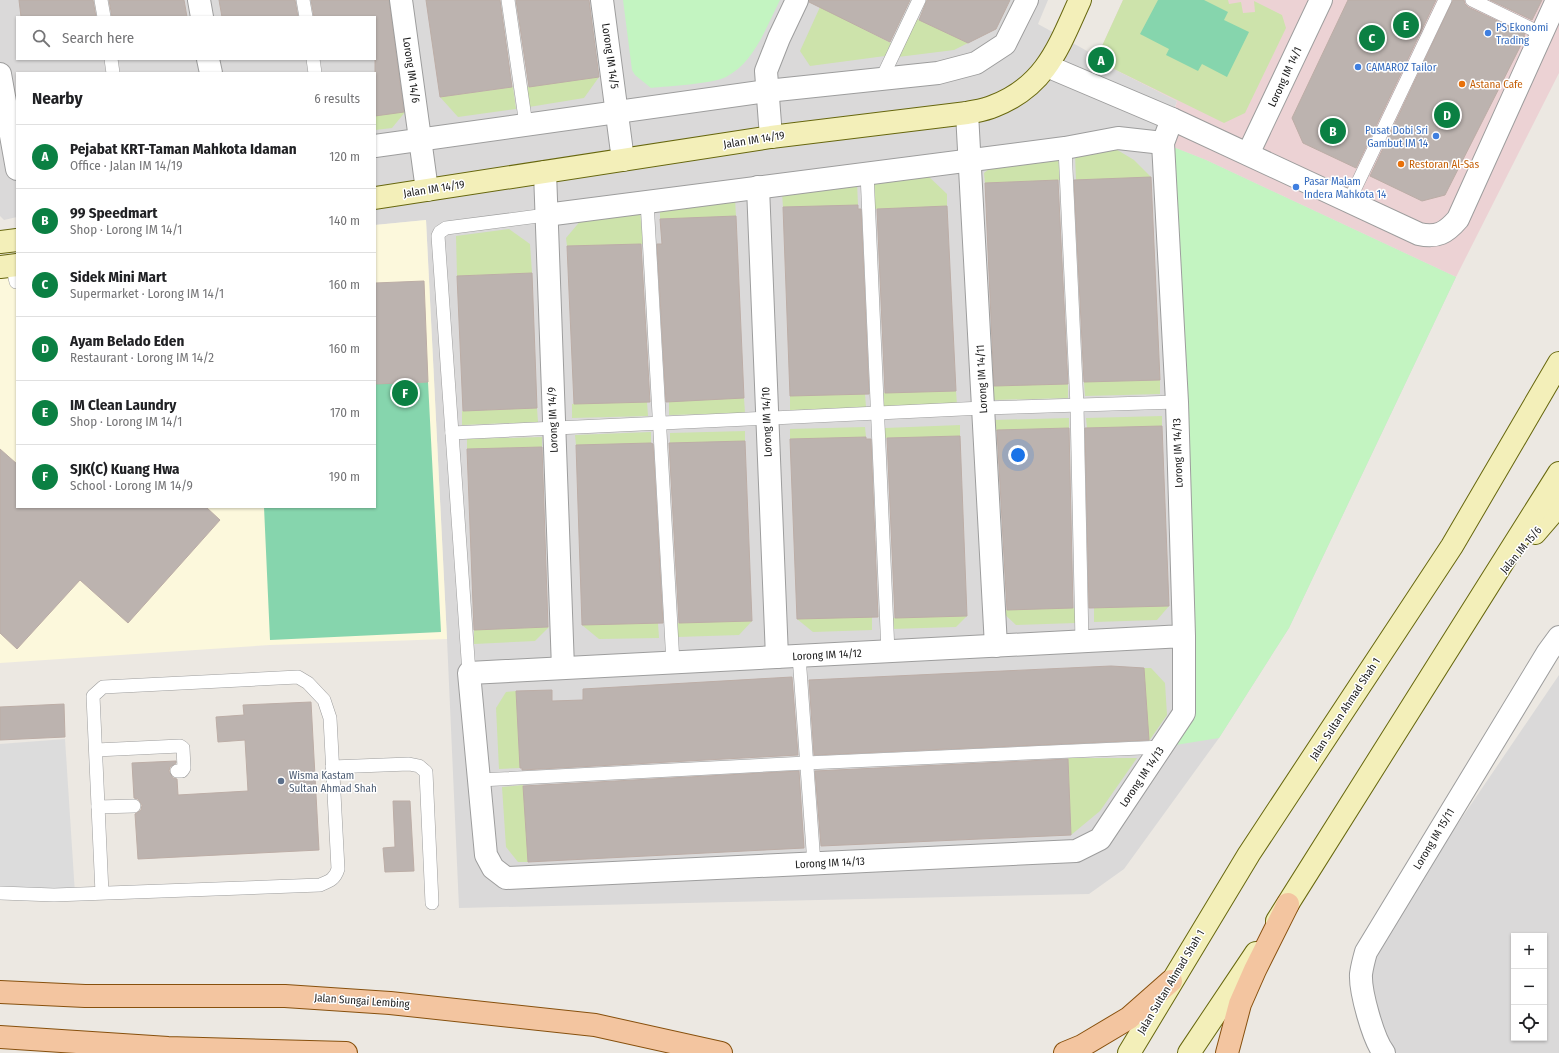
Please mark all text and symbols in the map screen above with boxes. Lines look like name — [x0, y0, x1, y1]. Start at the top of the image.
pin: E — [1393, 10, 1419, 40]
search box — [16, 16, 376, 60]
place label: PS Ekonomi Trading — [1496, 21, 1549, 47]
street label: Lorong IM 14/5 — [599, 22, 621, 90]
pin: C — [1359, 23, 1385, 53]
icon: search — [30, 27, 52, 49]
marker: PS Ekonomi Trading — [1483, 28, 1493, 38]
text: Search here — [62, 29, 134, 47]
street label: Lorong IM 14/6 — [400, 36, 422, 104]
pin: A — [1088, 45, 1114, 75]
street label: Lorong IM 14/1 — [1265, 45, 1305, 109]
place label: CAMAROZ Tailor — [1366, 61, 1437, 74]
marker: CAMAROZ Tailor — [1353, 62, 1363, 72]
place label: Astana Cafe — [1470, 78, 1523, 91]
marker: Astana Cafe — [1457, 79, 1467, 89]
text: Nearby — [32, 88, 83, 109]
text: 6 results — [314, 91, 360, 106]
pin: D — [1434, 100, 1460, 130]
pin: B — [1320, 116, 1346, 146]
place label: Pusat Dobi Sri Gambut IM 14 — [1365, 124, 1429, 150]
street label: Jalan IM 14/19 — [723, 129, 785, 151]
marker: Pusat Dobi Sri Gambut IM 14 — [1431, 131, 1441, 141]
text: Pejabat KRT-Taman Mahkota Idaman — [70, 140, 297, 158]
text: A — [41, 149, 49, 164]
text: 120 m — [329, 149, 360, 164]
text: Office · Jalan IM 14/19 — [70, 158, 182, 173]
place label: Restoran Al-Sas — [1409, 158, 1479, 171]
marker: Restoran Al-Sas — [1396, 159, 1406, 169]
place label: Pasar Malam Indera Mahkota 14 — [1304, 175, 1387, 201]
street label: Jalan IM 14/19 — [403, 178, 465, 200]
marker: Pasar Malam Indera Mahkota 14 — [1291, 182, 1301, 192]
text: 99 Speedmart — [70, 204, 158, 222]
text: B — [41, 213, 49, 228]
text: 140 m — [329, 213, 360, 228]
text: Shop · Lorong IM 14/1 — [70, 222, 182, 237]
text: Sidek Mini Mart — [70, 268, 167, 286]
text: C — [42, 277, 48, 292]
text: 160 m — [329, 277, 360, 292]
text: Supermarket · Lorong IM 14/1 — [70, 286, 224, 301]
text: Ayam Belado Eden — [70, 332, 184, 350]
text: D — [41, 341, 49, 356]
text: 160 m — [329, 341, 360, 356]
street label: Lorong IM 14/11 — [974, 344, 990, 414]
text: Restaurant · Lorong IM 14/2 — [70, 350, 214, 365]
pin: F — [392, 378, 418, 408]
street label: Lorong IM 14/10 — [759, 386, 775, 457]
street label: Lorong IM 14/9 — [545, 387, 561, 453]
text: IM Clean Laundry — [70, 396, 176, 414]
text: E — [42, 405, 48, 420]
text: 170 m — [330, 405, 360, 420]
text: Shop · Lorong IM 14/1 — [70, 414, 182, 429]
street label: Lorong IM 14/13 — [1170, 418, 1186, 488]
your location — [1008, 445, 1028, 465]
text: SJK(C) Kuang Hwa — [70, 460, 179, 478]
text: F — [42, 469, 48, 484]
text: 190 m — [329, 469, 360, 484]
text: School · Lorong IM 14/9 — [70, 478, 193, 493]
street label: Jalan IM 15/6 — [1498, 523, 1545, 576]
street label: Lorong IM 14/12 — [792, 647, 862, 663]
street label: Jalan Sultan Ahmad Shah 1 — [1307, 655, 1383, 763]
street label: Lorong IM 14/13 — [1117, 744, 1167, 810]
place label: Wisma Kastam Sultan Ahmad Shah — [289, 769, 377, 795]
marker: Wisma Kastam Sultan Ahmad Shah — [276, 776, 286, 786]
street label: Lorong IM 15/11 — [1411, 806, 1457, 872]
street label: Lorong IM 14/13 — [795, 855, 865, 871]
street label: Jalan Sultan Ahmad Shah 1 — [1135, 927, 1207, 1037]
map controls — [1511, 933, 1547, 1041]
button: + — [1511, 933, 1547, 969]
button: − — [1511, 969, 1547, 1005]
street label: Jalan Sungai Lembing — [314, 991, 411, 1011]
button: locate — [1511, 1005, 1547, 1041]

